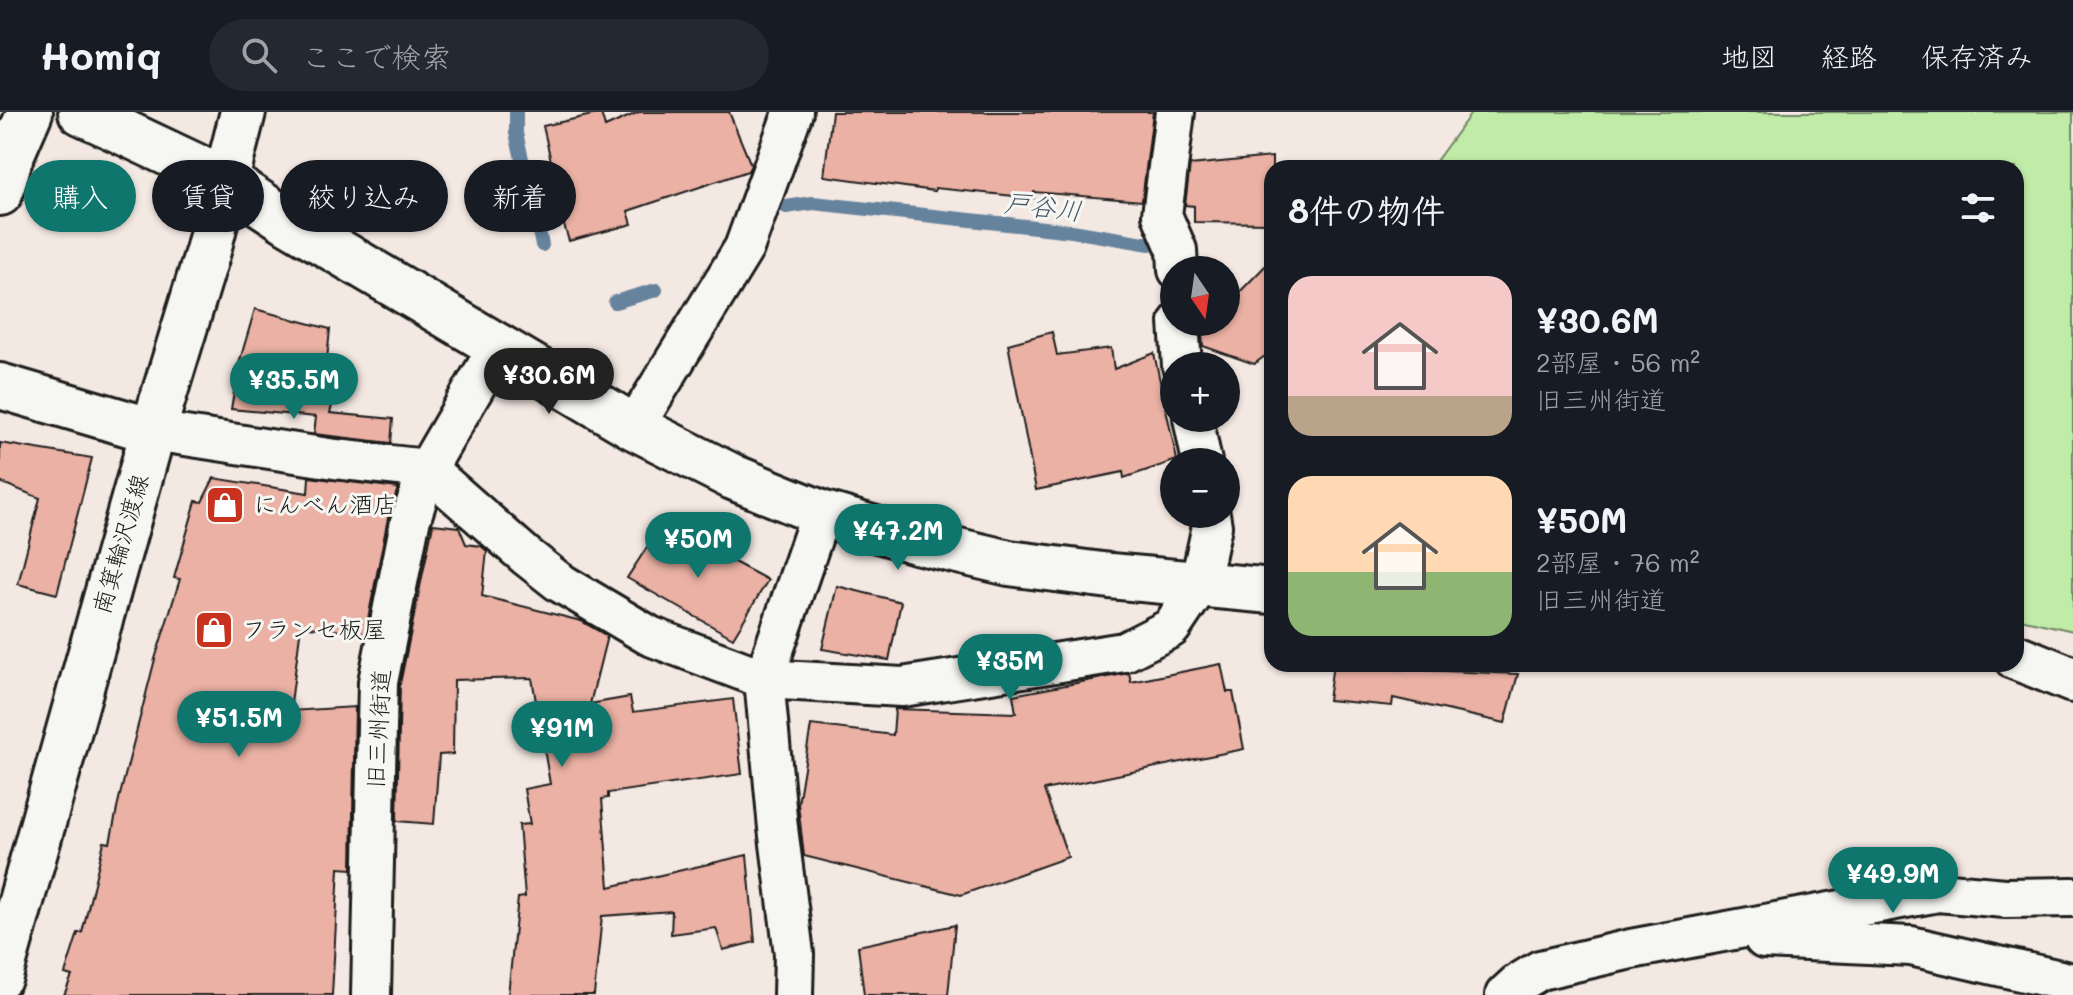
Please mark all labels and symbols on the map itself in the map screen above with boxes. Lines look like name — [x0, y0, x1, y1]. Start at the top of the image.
water label: 戸谷川 — [1002, 184, 1084, 228]
north arrow — [1160, 256, 1240, 336]
pin: ¥30.6M — [484, 348, 614, 416]
pin: ¥35.5M — [229, 353, 359, 421]
street label: 南箕輪沢渡線 — [85, 470, 154, 617]
shop icon: にんべん酒店 — [204, 484, 246, 526]
place label: にんべん酒店 — [253, 488, 397, 519]
pin: ¥47.2M — [833, 504, 963, 572]
pin: ¥50M — [651, 512, 745, 580]
shop icon: フランセ板屋 — [193, 609, 235, 651]
place label: フランセ板屋 — [242, 613, 386, 644]
pin: ¥35M — [963, 634, 1057, 702]
street label: 旧三州街道 — [359, 668, 396, 790]
pin: ¥51.5M — [174, 691, 304, 759]
pin: ¥91M — [515, 701, 609, 769]
pin: ¥49.9M — [1828, 847, 1958, 915]

